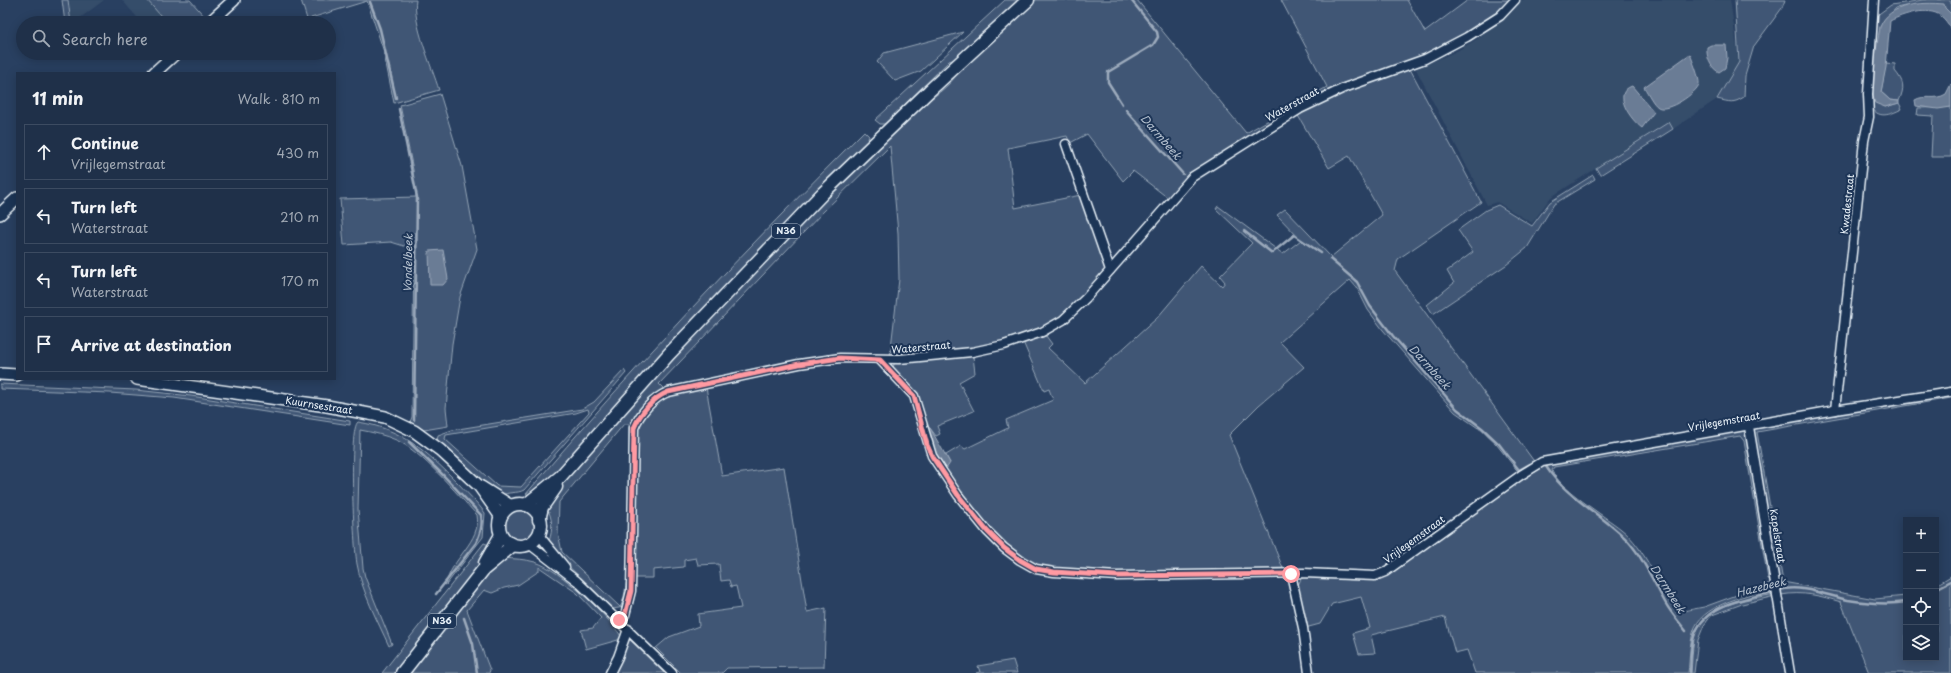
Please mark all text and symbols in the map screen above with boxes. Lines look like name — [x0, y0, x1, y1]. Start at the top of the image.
search box — [16, 16, 336, 60]
icon: search — [30, 27, 52, 49]
text: Search here — [62, 27, 148, 50]
street label: Waterstraat — [1262, 83, 1321, 124]
text: 11 min — [32, 85, 84, 111]
text: Walk · 810 m — [238, 89, 320, 108]
water label: Darmbeek — [1137, 110, 1187, 164]
text: Continue — [71, 131, 139, 154]
icon: ahead — [33, 141, 55, 163]
text: 430 m — [277, 143, 319, 162]
text: Vrijlegemstraat — [71, 154, 166, 173]
street label: Kwadestraat — [1836, 173, 1857, 235]
text: Turn left — [71, 195, 137, 218]
icon: left — [33, 205, 55, 227]
text: 210 m — [280, 207, 319, 226]
text: Waterstraat — [71, 218, 148, 237]
road number: N36 — [772, 224, 800, 238]
water label: Vondelbeek — [398, 232, 417, 292]
text: Turn left — [71, 259, 137, 282]
icon: left — [33, 269, 55, 291]
text: 170 m — [281, 271, 319, 290]
text: Waterstraat — [71, 282, 148, 301]
icon: arrive — [33, 333, 55, 355]
text: Arrive at destination — [71, 333, 232, 356]
street label: Waterstraat — [891, 336, 951, 357]
water label: Darmbeek — [1406, 340, 1456, 394]
street label: Kuurnsestraat — [284, 392, 354, 417]
street label: Vrijlegemstraat — [1687, 407, 1761, 434]
street label: Kapelstraat — [1767, 508, 1790, 564]
street label: Vrijlegemstraat — [1380, 511, 1448, 566]
map controls — [1903, 517, 1939, 661]
button: + — [1903, 517, 1939, 553]
button: − — [1903, 553, 1939, 589]
water label: Darmbeek — [1647, 561, 1691, 618]
route start — [1282, 565, 1300, 583]
water label: Hazebeek — [1734, 572, 1789, 601]
button: locate — [1903, 589, 1939, 625]
route end — [610, 611, 628, 629]
road number: N36 — [428, 614, 456, 628]
button: layers — [1903, 625, 1939, 661]

